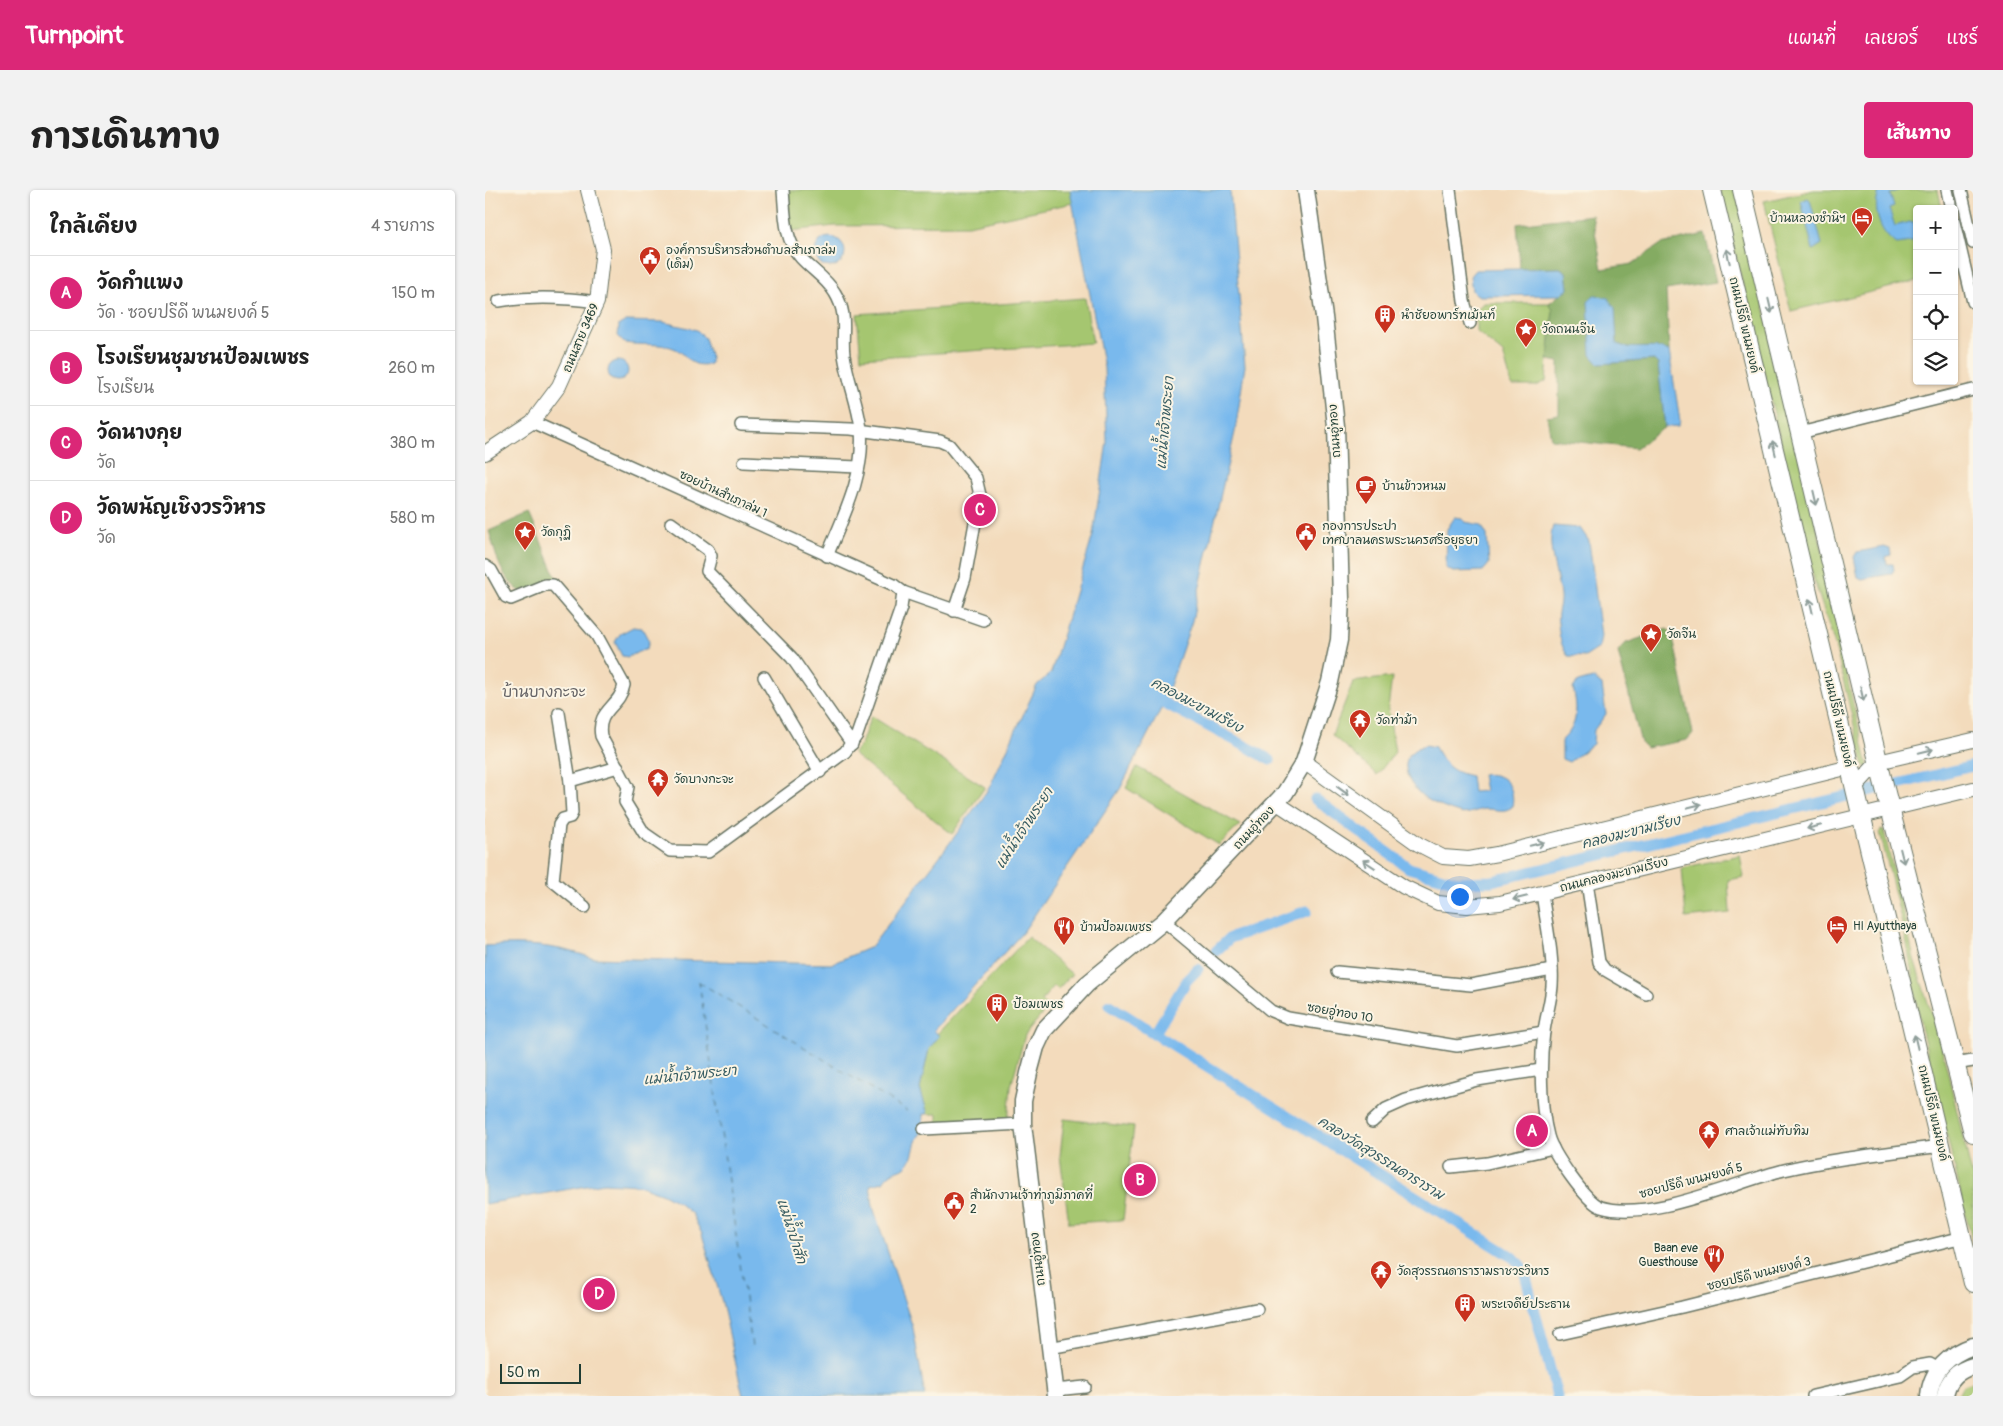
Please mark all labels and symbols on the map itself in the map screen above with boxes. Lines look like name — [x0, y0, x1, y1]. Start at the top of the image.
hotel icon: บ้านหลวงชำนิฯ — [1850, 206, 1874, 237]
place label: บ้านหลวงชำนิฯ — [1770, 211, 1846, 226]
place label: องค์การบริหารส่วนตำบลสำเภาล่ม (เดิม) — [666, 242, 836, 272]
public building icon: องค์การบริหารส่วนตำบลสำเภาล่ม (เดิม) — [638, 245, 662, 276]
one-way arrow — [1723, 248, 1732, 264]
street label: ถนนปรีดี พนมยงค์ — [1726, 275, 1763, 375]
one-way arrow — [1766, 297, 1775, 313]
street label: ถนนสาย 3469 — [560, 301, 602, 375]
building icon: นำชัยอพาร์ทเม้นท์ — [1373, 303, 1397, 334]
place label: นำชัยอพาร์ทเม้นท์ — [1401, 307, 1495, 323]
place icon: วัดถนนจีน — [1514, 317, 1538, 348]
place label: วัดถนนจีน — [1542, 322, 1595, 337]
water label: แม่น้ำเจ้าพระยา — [1148, 374, 1178, 470]
street label: ถนนอู่ทอง — [1325, 404, 1345, 458]
one-way arrow — [1769, 440, 1778, 456]
street label: ซอยบ้านสำเภาล่ม 1 — [677, 466, 770, 521]
cafe icon: บ้านข้าวหนม — [1354, 474, 1378, 505]
place label: บ้านข้าวหนม — [1382, 479, 1446, 494]
one-way arrow — [1811, 489, 1820, 505]
pin: C — [964, 491, 996, 529]
place label: กองการประปา เทศบาลนครพระนครศรีอยุธยา — [1322, 519, 1478, 549]
place icon: วัดกุฏิ — [513, 520, 537, 551]
public building icon: กองการประปา เทศบาลนครพระนครศรีอยุธยา — [1294, 521, 1318, 552]
place label: วัดกุฏิ — [541, 525, 571, 541]
one-way arrow — [1806, 598, 1815, 614]
place icon: วัดจีน — [1639, 622, 1663, 653]
place label: วัดจีน — [1667, 627, 1696, 642]
street label: ถนนปรีดี พนมยงค์ — [1820, 669, 1857, 769]
water label: คลองมะขามเรียง — [1148, 673, 1248, 737]
district label: บ้านบางกะจะ — [502, 682, 586, 702]
one-way arrow — [1858, 686, 1867, 702]
temple icon: วัดท่าม้า — [1348, 708, 1372, 739]
place label: วัดท่าม้า — [1376, 712, 1417, 728]
one-way arrow — [1917, 746, 1933, 755]
temple icon: วัดบางกะจะ — [646, 767, 670, 798]
place label: วัดบางกะจะ — [674, 772, 734, 787]
water label: แม่น้ำเจ้าพระยา — [987, 781, 1057, 872]
one-way arrow — [1336, 786, 1350, 796]
one-way arrow — [1686, 801, 1702, 810]
street label: ถนนอู่ทอง — [1229, 802, 1279, 853]
water label: คลองมะขามเรียง — [1580, 810, 1684, 852]
one-way arrow — [1807, 823, 1823, 832]
one-way arrow — [1528, 839, 1544, 848]
one-way arrow — [1898, 848, 1908, 864]
street label: ถนนคลองมะขามเรียง — [1558, 854, 1670, 896]
one-way arrow — [1363, 859, 1377, 869]
your location — [1447, 884, 1473, 910]
one-way arrow — [1513, 894, 1529, 903]
hotel icon: HI Ayutthaya — [1825, 914, 1849, 945]
restaurant icon: บ้านป้อมเพชร — [1052, 915, 1076, 946]
place label: บ้านป้อมเพชร — [1080, 919, 1152, 935]
place label: HI Ayutthaya — [1853, 919, 1917, 934]
building icon: ป้อมเพชร — [985, 992, 1009, 1023]
place label: ป้อมเพชร — [1013, 996, 1063, 1012]
street label: ซอยอู่ทอง 10 — [1306, 999, 1374, 1027]
one-way arrow — [1911, 1034, 1920, 1050]
water label: แม่น้ำเจ้าพระยา — [642, 1057, 738, 1088]
street label: ถนนปรีดี พนมยงค์ — [1915, 1063, 1952, 1163]
water label: คลองวัดสุวรรณดาราราม — [1314, 1112, 1448, 1206]
pin: A — [1516, 1112, 1548, 1150]
temple icon: ศาลเจ้าแม่ทับทิม — [1697, 1119, 1721, 1150]
place label: ศาลเจ้าแม่ทับทิม — [1725, 1123, 1809, 1139]
street label: ซอยปรีดี พนมยงค์ 5 — [1637, 1159, 1744, 1202]
pin: B — [1124, 1161, 1156, 1199]
place label: สํานักงานเจ้าท่าภูมิภาคที่ 2 — [970, 1184, 1093, 1217]
public building icon: สํานักงานเจ้าท่าภูมิภาคที่ 2 — [942, 1190, 966, 1221]
water label: แม่น้ำป่าสัก — [774, 1195, 816, 1267]
street label: ถนนอู่ทอง — [1026, 1231, 1050, 1287]
place label: Baan eve Guesthouse — [1639, 1241, 1698, 1270]
restaurant icon: Baan eve Guesthouse — [1702, 1243, 1726, 1274]
street label: ซอยปรีดี พนมยงค์ 3 — [1705, 1253, 1813, 1294]
temple icon: วัดสุวรรณดารารามราชวรวิหาร — [1369, 1259, 1393, 1290]
place label: วัดสุวรรณดารารามราชวรวิหาร — [1397, 1264, 1549, 1280]
pin: D — [583, 1275, 615, 1313]
building icon: พระเจดีย์ประธาน — [1453, 1292, 1477, 1323]
place label: พระเจดีย์ประธาน — [1481, 1296, 1570, 1312]
scale bar — [500, 1361, 581, 1384]

